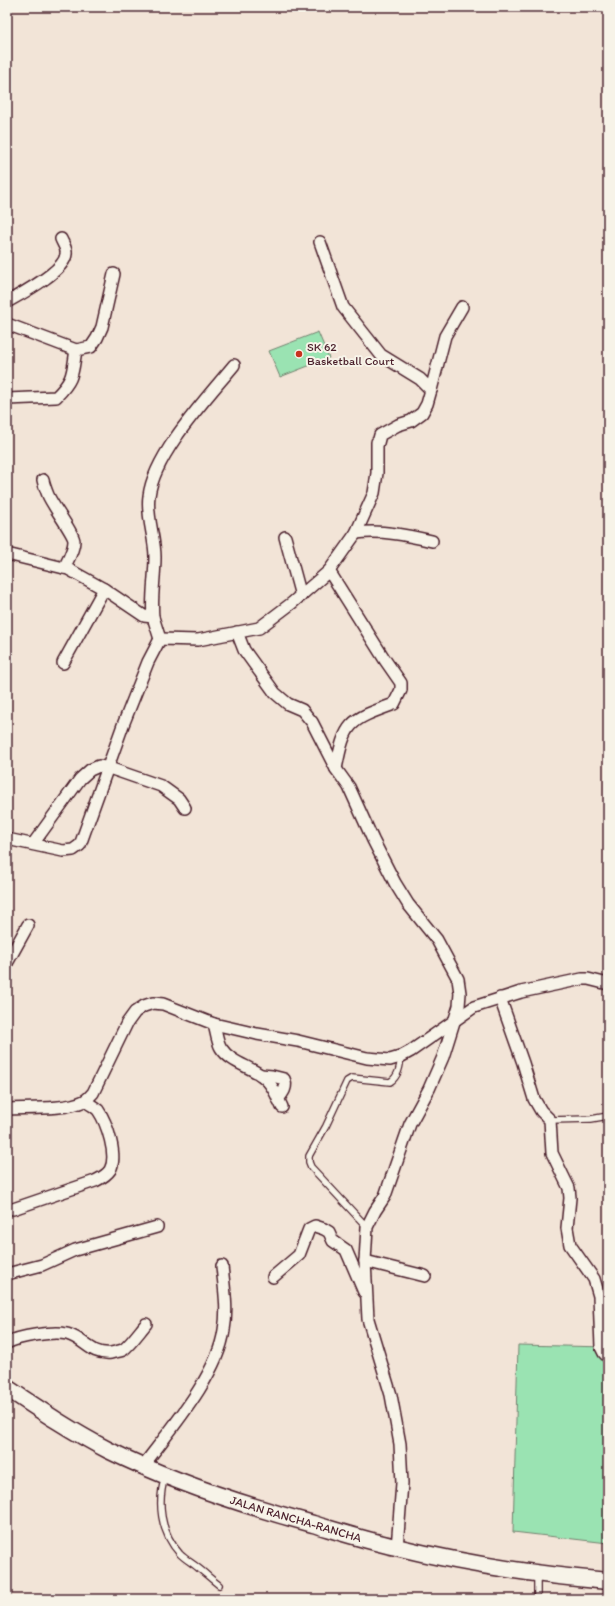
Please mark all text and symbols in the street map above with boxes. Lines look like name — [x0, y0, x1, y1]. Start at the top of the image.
place label: SK 62 Basketball Court — [307, 340, 395, 368]
marker: SK 62 Basketball Court — [294, 349, 304, 359]
street label: JALAN RANCHA-RANCHA — [228, 1493, 364, 1545]

